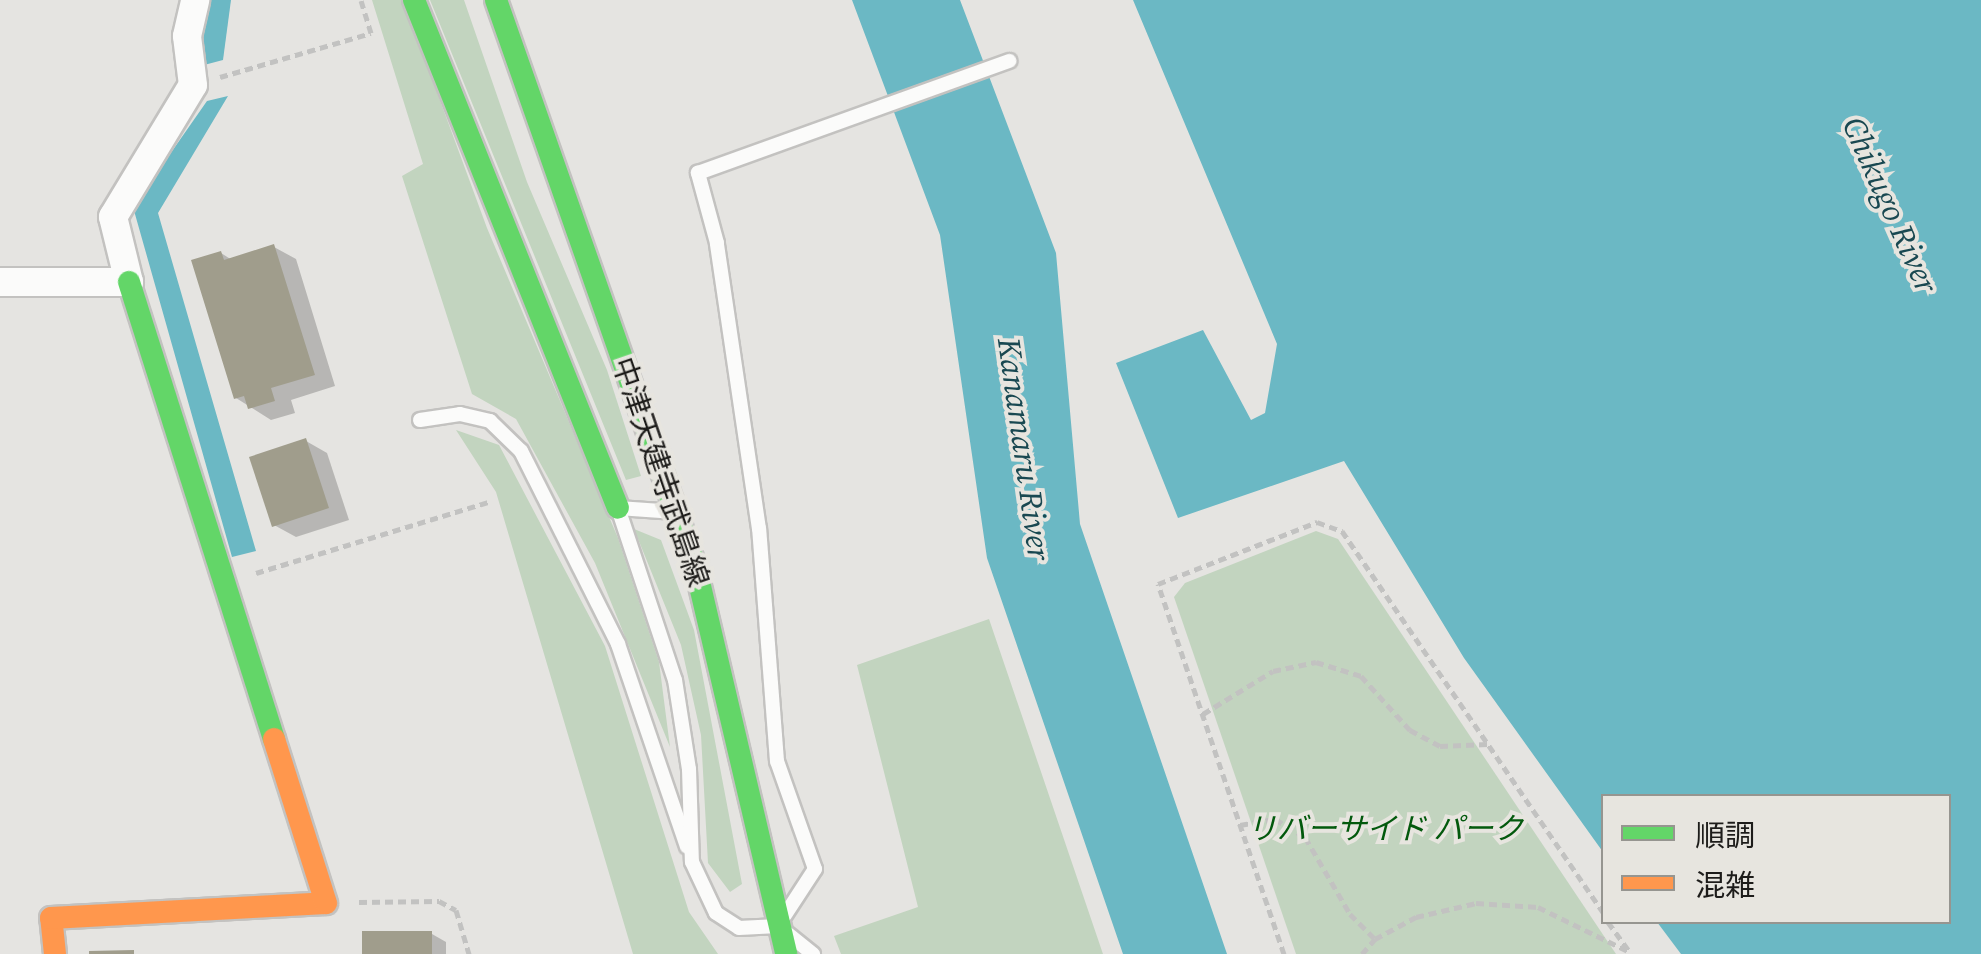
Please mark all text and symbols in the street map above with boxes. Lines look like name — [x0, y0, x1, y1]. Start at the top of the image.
water label: Chikugo River — [1834, 111, 1946, 299]
water label: Kanamaru River — [989, 335, 1059, 563]
street label: 中津天建寺武島線 — [604, 353, 716, 591]
legend — [1601, 794, 1951, 924]
park label: リバーサイド パーク — [1246, 811, 1524, 847]
text: 順調 — [1695, 815, 1755, 856]
text: 混雑 — [1695, 865, 1755, 906]

